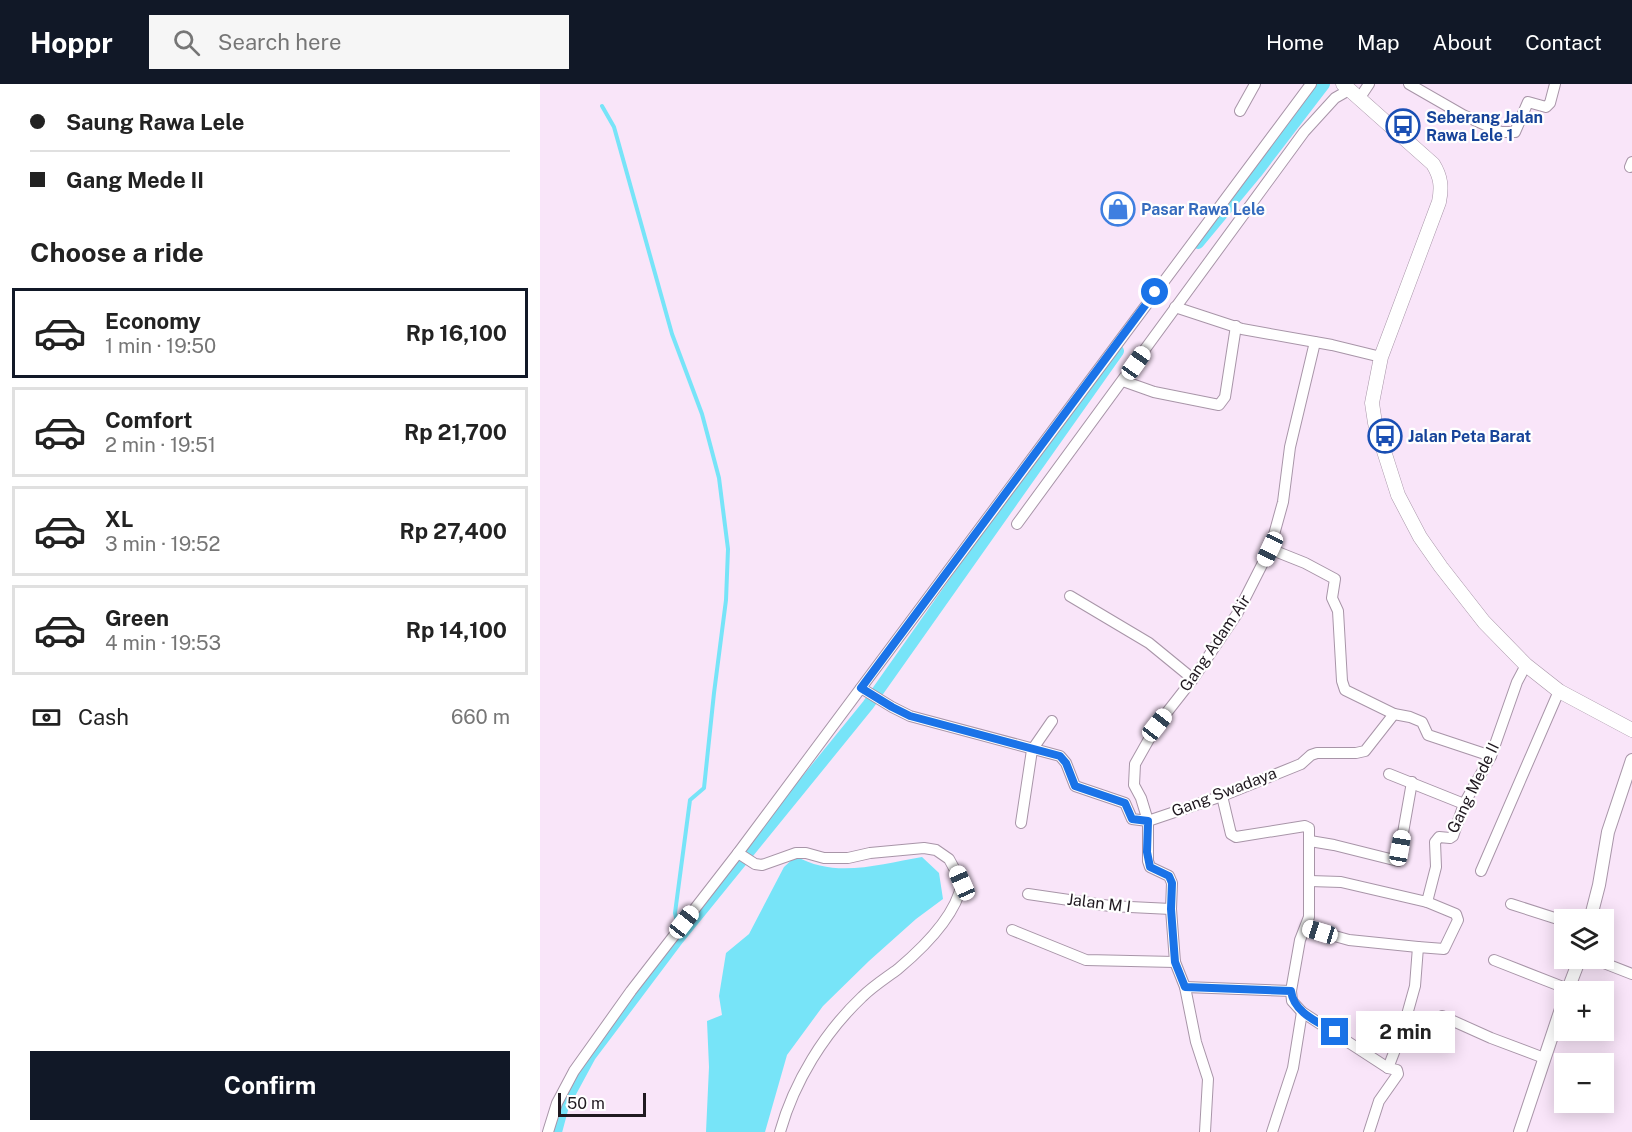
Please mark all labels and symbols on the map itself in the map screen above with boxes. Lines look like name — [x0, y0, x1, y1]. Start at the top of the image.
bus stop icon: Seberang Jalan Rawa Lele 1 — [1385, 108, 1421, 144]
place label: Seberang Jalan Rawa Lele 1 — [1426, 108, 1543, 145]
shop icon: Pasar Rawa Lele — [1100, 191, 1136, 227]
place label: Pasar Rawa Lele — [1141, 200, 1265, 219]
route start — [1141, 278, 1168, 305]
car — [1118, 343, 1154, 383]
bus stop icon: Jalan Peta Barat — [1367, 418, 1403, 454]
place label: Jalan Peta Barat — [1408, 427, 1531, 446]
car — [1254, 529, 1286, 569]
street label: Gang Adam Air — [1176, 591, 1254, 695]
car — [1139, 705, 1175, 745]
street label: Gang Mede II — [1443, 740, 1503, 836]
street label: Gang Swadaya — [1169, 763, 1279, 821]
car — [1388, 829, 1412, 867]
car — [946, 863, 978, 903]
street label: Jalan M I — [1066, 890, 1132, 916]
car — [666, 902, 702, 942]
car — [1300, 918, 1340, 946]
callout: 2 min — [1356, 1011, 1455, 1053]
route end — [1321, 1018, 1348, 1045]
scale bar — [558, 1090, 646, 1118]

